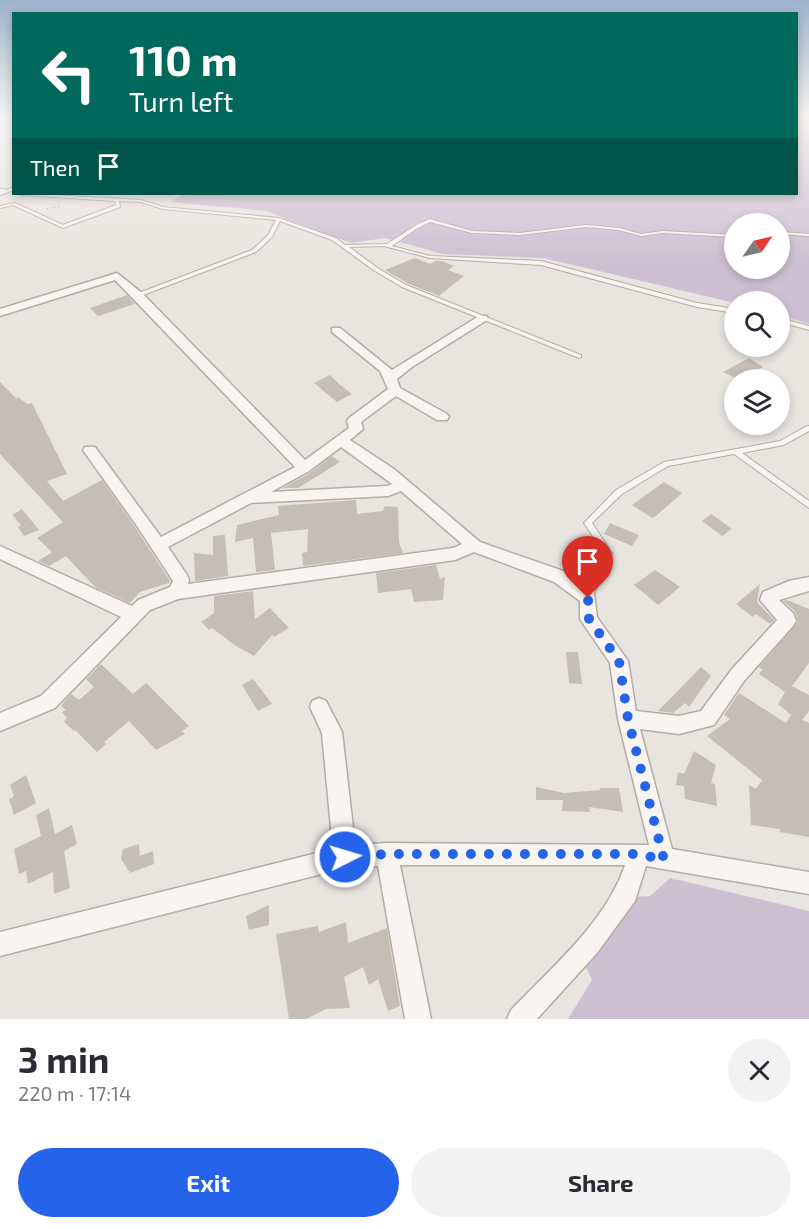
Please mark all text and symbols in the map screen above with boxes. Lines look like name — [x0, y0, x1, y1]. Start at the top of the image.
text: 110 m — [129, 34, 238, 84]
icon: left — [30, 36, 108, 114]
text: Turn left — [129, 85, 233, 117]
icon: arrive — [92, 150, 125, 183]
text: Then — [30, 154, 80, 180]
north arrow — [724, 213, 790, 279]
map controls — [724, 213, 790, 435]
button: search — [724, 291, 790, 357]
button: layers — [724, 369, 790, 435]
pin — [562, 536, 613, 598]
icon: arrive — [571, 545, 604, 578]
position arrow — [313, 825, 377, 889]
text: 3 min — [18, 1037, 109, 1080]
button: close — [728, 1039, 791, 1102]
text: 220 m · 17:14 — [18, 1081, 131, 1105]
button: Exit — [18, 1148, 399, 1217]
button: Share — [411, 1148, 791, 1217]

